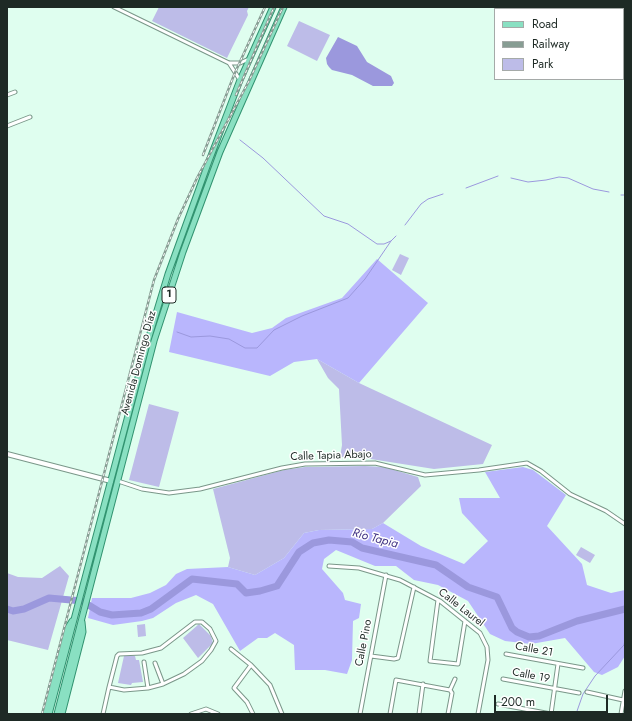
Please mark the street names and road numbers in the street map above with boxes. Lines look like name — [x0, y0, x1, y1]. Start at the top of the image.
road number: 1 — [162, 287, 176, 303]
street label: Avenida Domingo Díaz — [119, 309, 159, 417]
street label: Calle Tapia Abajo — [290, 448, 372, 464]
street label: Calle Laurel — [435, 586, 487, 630]
street label: Calle Pino — [353, 618, 375, 668]
street label: Calle 21 — [514, 640, 554, 660]
street label: Calle 19 — [511, 666, 551, 686]

